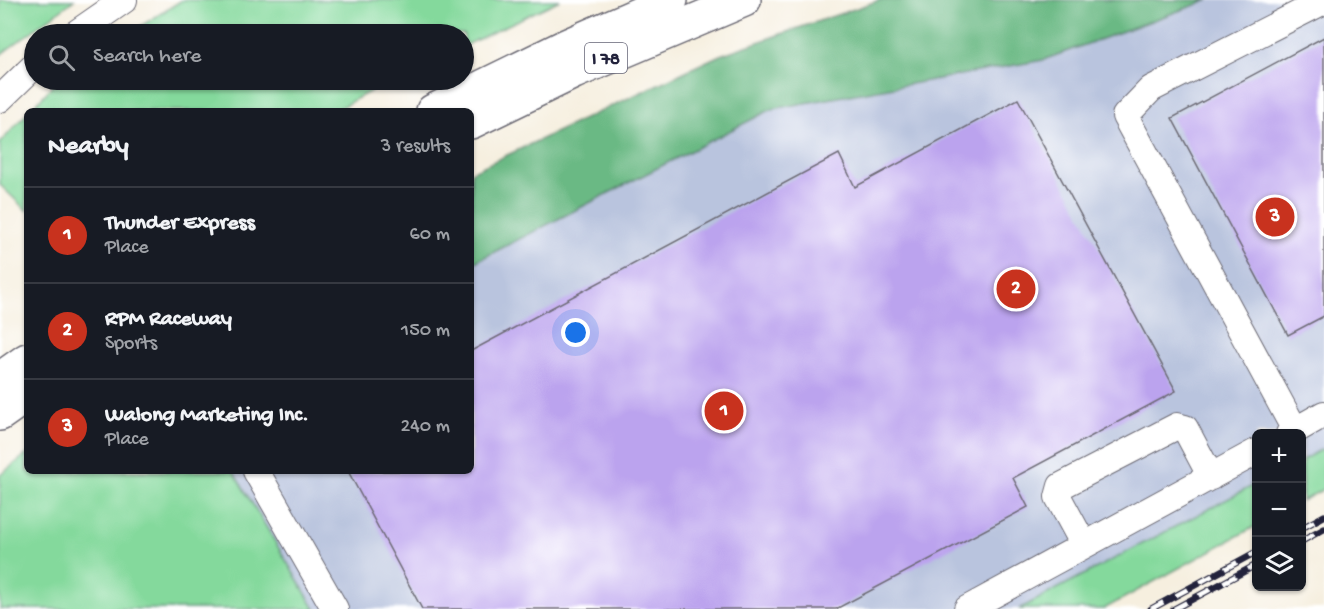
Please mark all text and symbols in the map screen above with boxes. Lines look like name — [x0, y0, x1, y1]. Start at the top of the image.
search box — [24, 24, 474, 90]
icon: search — [45, 41, 78, 74]
road number: I 78 — [585, 43, 627, 73]
text: Search here — [93, 44, 201, 70]
text: Nearby — [48, 132, 129, 163]
text: 3 results — [381, 136, 450, 159]
pin: 3 — [1256, 194, 1294, 240]
text: Thunder Express — [105, 211, 255, 237]
text: 1 — [63, 224, 72, 247]
text: 60 m — [410, 224, 450, 247]
text: Place — [105, 237, 149, 260]
pin: 2 — [996, 266, 1036, 312]
text: RPM Raceway — [105, 307, 232, 333]
your location — [561, 318, 590, 347]
text: 2 — [63, 320, 72, 343]
text: 150 m — [401, 320, 450, 343]
text: Sports — [105, 333, 157, 356]
pin: 1 — [704, 388, 744, 434]
text: Walong Marketing Inc. — [105, 403, 309, 429]
text: 3 — [62, 416, 73, 439]
text: 240 m — [400, 416, 450, 439]
text: Place — [105, 429, 149, 452]
map controls — [1252, 429, 1306, 591]
button: + — [1252, 429, 1306, 483]
button: − — [1252, 483, 1306, 537]
button: layers — [1252, 537, 1306, 591]

